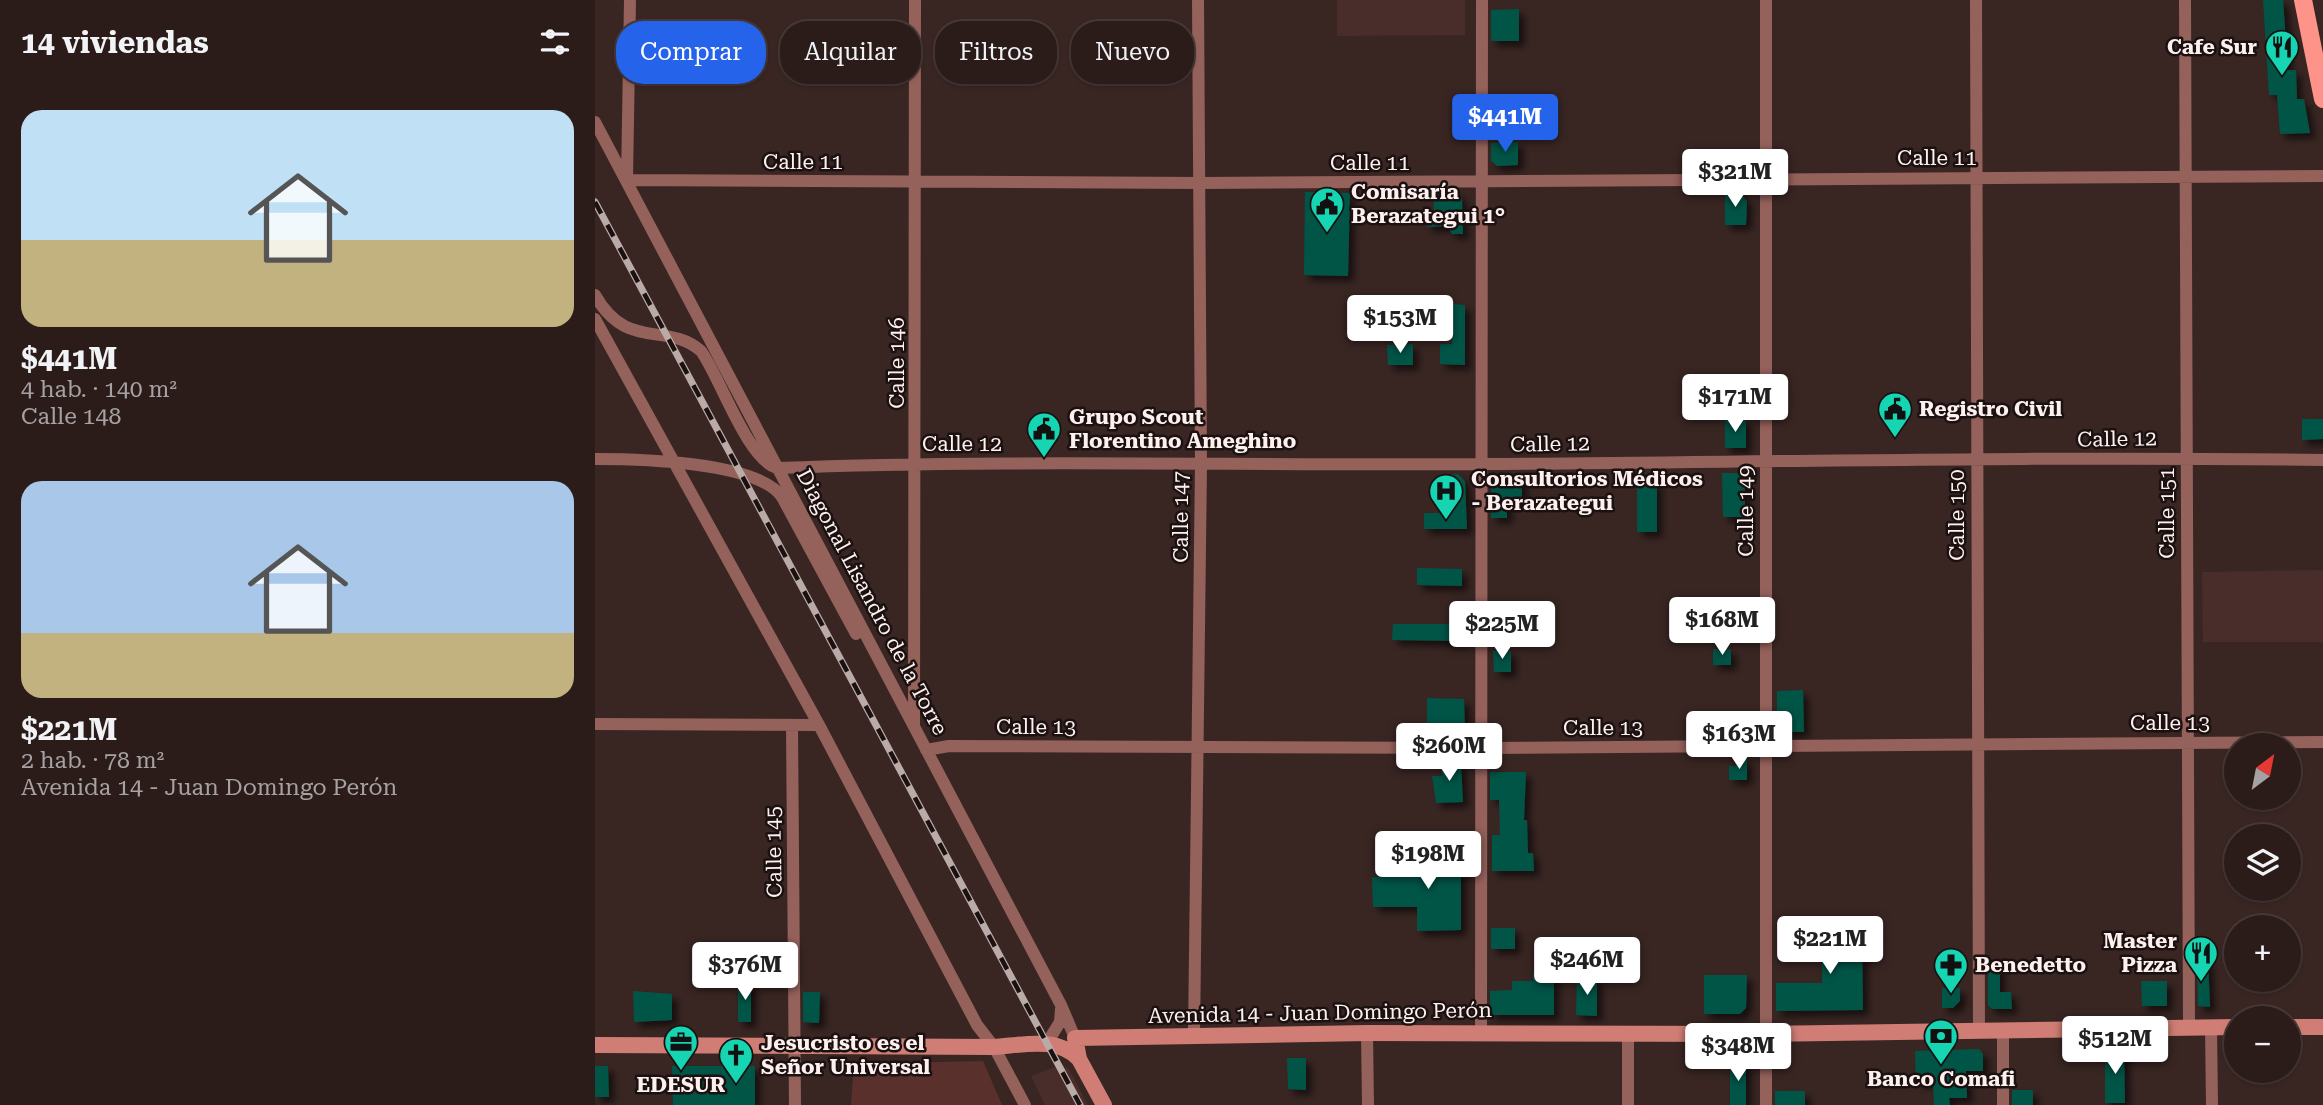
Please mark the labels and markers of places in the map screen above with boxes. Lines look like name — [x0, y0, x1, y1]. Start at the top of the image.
restaurant icon: Cafe Sur — [2263, 28, 2301, 77]
place label: Cafe Sur — [2167, 35, 2257, 59]
pin: $441M — [1456, 94, 1554, 154]
pin: $321M — [1686, 150, 1784, 209]
place label: Comisaría Berazategui 1° — [1351, 180, 1505, 228]
public building icon: Comisaría Berazategui 1° — [1308, 185, 1346, 234]
pin: $153M — [1351, 296, 1449, 355]
pin: $171M — [1686, 374, 1784, 434]
public building icon: Registro Civil — [1876, 390, 1914, 439]
place label: Registro Civil — [1919, 397, 2062, 421]
place label: Grupo Scout Florentino Ameghino — [1069, 405, 1296, 453]
public building icon: Grupo Scout Florentino Ameghino — [1025, 410, 1063, 459]
place label: Consultorios Médicos - Berazategui — [1471, 467, 1703, 515]
hospital icon: Consultorios Médicos - Berazategui — [1427, 472, 1465, 521]
pin: $168M — [1673, 598, 1771, 657]
pin: $225M — [1453, 602, 1551, 661]
pin: $163M — [1690, 712, 1788, 771]
pin: $260M — [1400, 724, 1498, 783]
pin: $198M — [1379, 832, 1477, 891]
pin: $221M — [1781, 916, 1879, 976]
place label: Master Pizza — [2103, 929, 2178, 977]
restaurant icon: Master Pizza — [2182, 934, 2220, 983]
pin: $246M — [1538, 937, 1636, 997]
pin: $376M — [696, 942, 794, 1002]
pharmacy icon: Benedetto — [1932, 946, 1970, 995]
place label: Benedetto — [1975, 953, 2086, 977]
pin: $512M — [2066, 1016, 2164, 1076]
bank icon: Banco Comafi — [1922, 1017, 1960, 1066]
office icon: EDESUR — [662, 1023, 700, 1072]
pin: $348M — [1689, 1024, 1787, 1083]
place label: Jesucristo es el Señor Universal — [761, 1031, 930, 1079]
church icon: Jesucristo es el Señor Universal — [717, 1036, 755, 1085]
place label: Banco Comafi — [1867, 1067, 2015, 1091]
place label: EDESUR — [637, 1073, 726, 1097]

